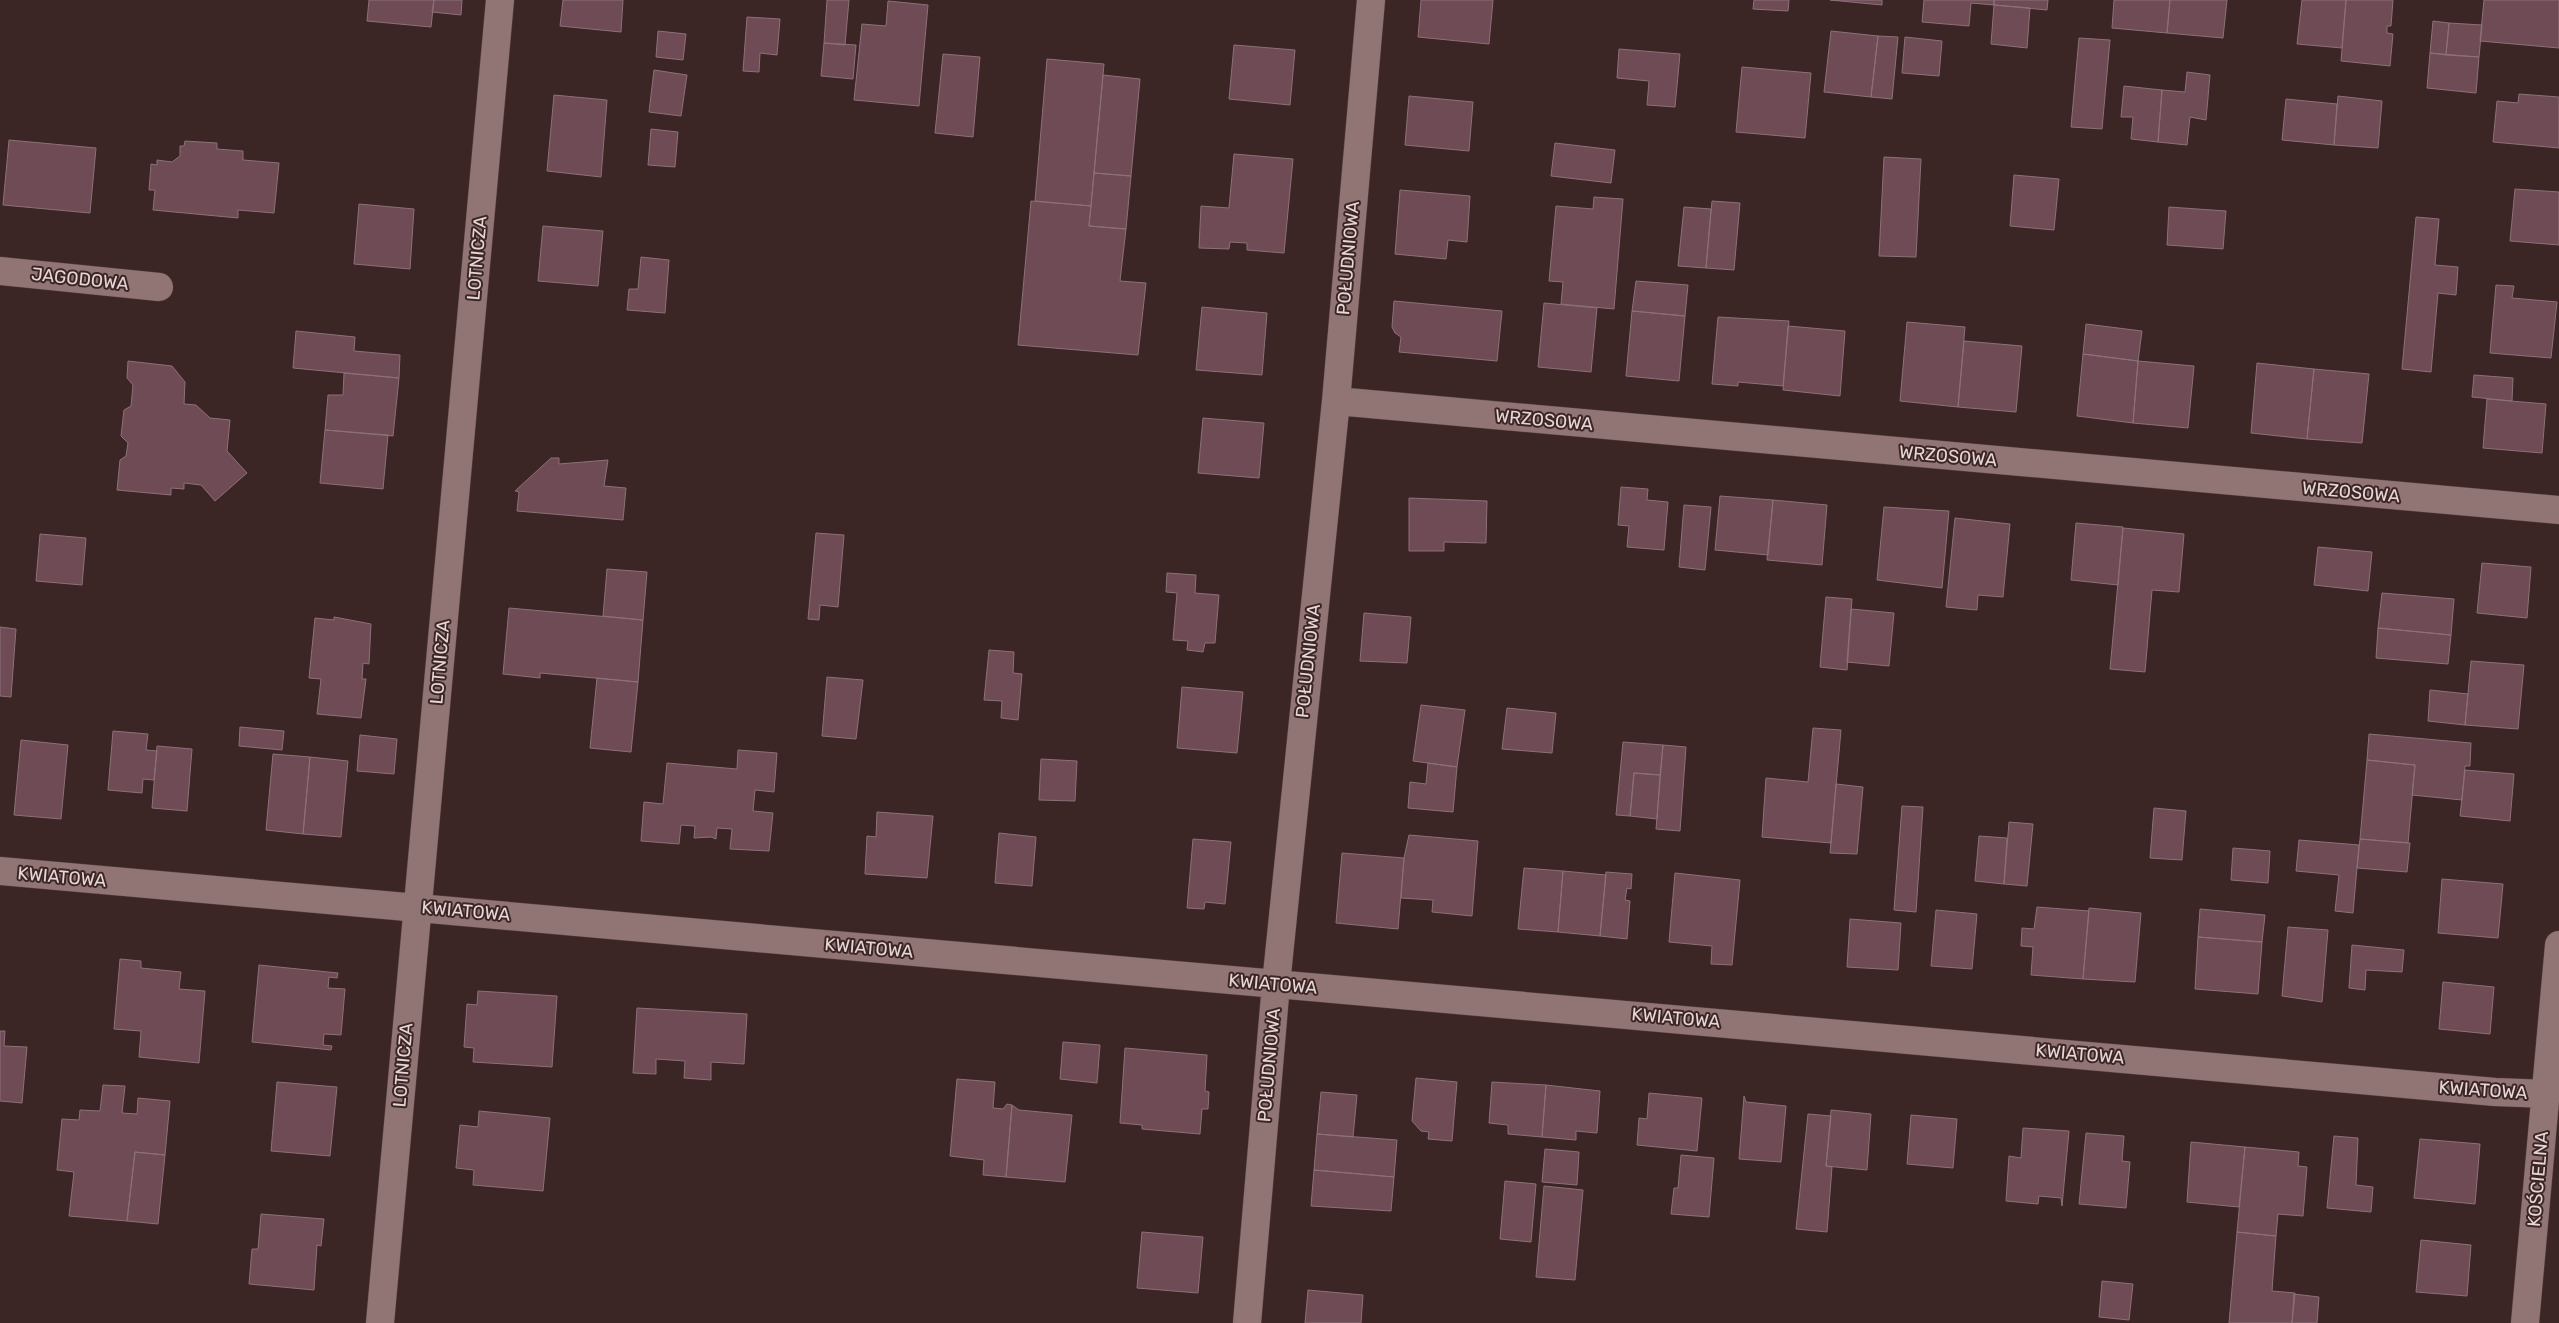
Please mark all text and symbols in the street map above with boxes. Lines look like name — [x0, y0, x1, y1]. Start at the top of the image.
street label: POŁUDNIOWA — [1332, 200, 1364, 316]
street label: LOTNICZA — [462, 215, 492, 301]
street label: JAGODOWA — [30, 263, 130, 295]
street label: WRZOSOWA — [1494, 405, 1594, 435]
street label: WRZOSOWA — [1898, 441, 1998, 471]
street label: WRZOSOWA — [2301, 477, 2401, 507]
street label: POŁUDNIOWA — [1291, 603, 1325, 719]
street label: LOTNICZA — [425, 619, 455, 705]
street label: KWIATOWA — [17, 862, 107, 892]
street label: KWIATOWA — [421, 896, 511, 926]
street label: KWIATOWA — [824, 933, 914, 963]
street label: KWIATOWA — [1228, 969, 1318, 999]
street label: KWIATOWA — [1631, 1003, 1721, 1033]
street label: POŁUDNIOWA — [1253, 1007, 1285, 1123]
street label: LOTNICZA — [388, 1022, 418, 1108]
street label: KWIATOWA — [2035, 1039, 2125, 1069]
street label: KWIATOWA — [2438, 1076, 2528, 1104]
street label: KOŚCIELNA — [2523, 1130, 2553, 1228]

